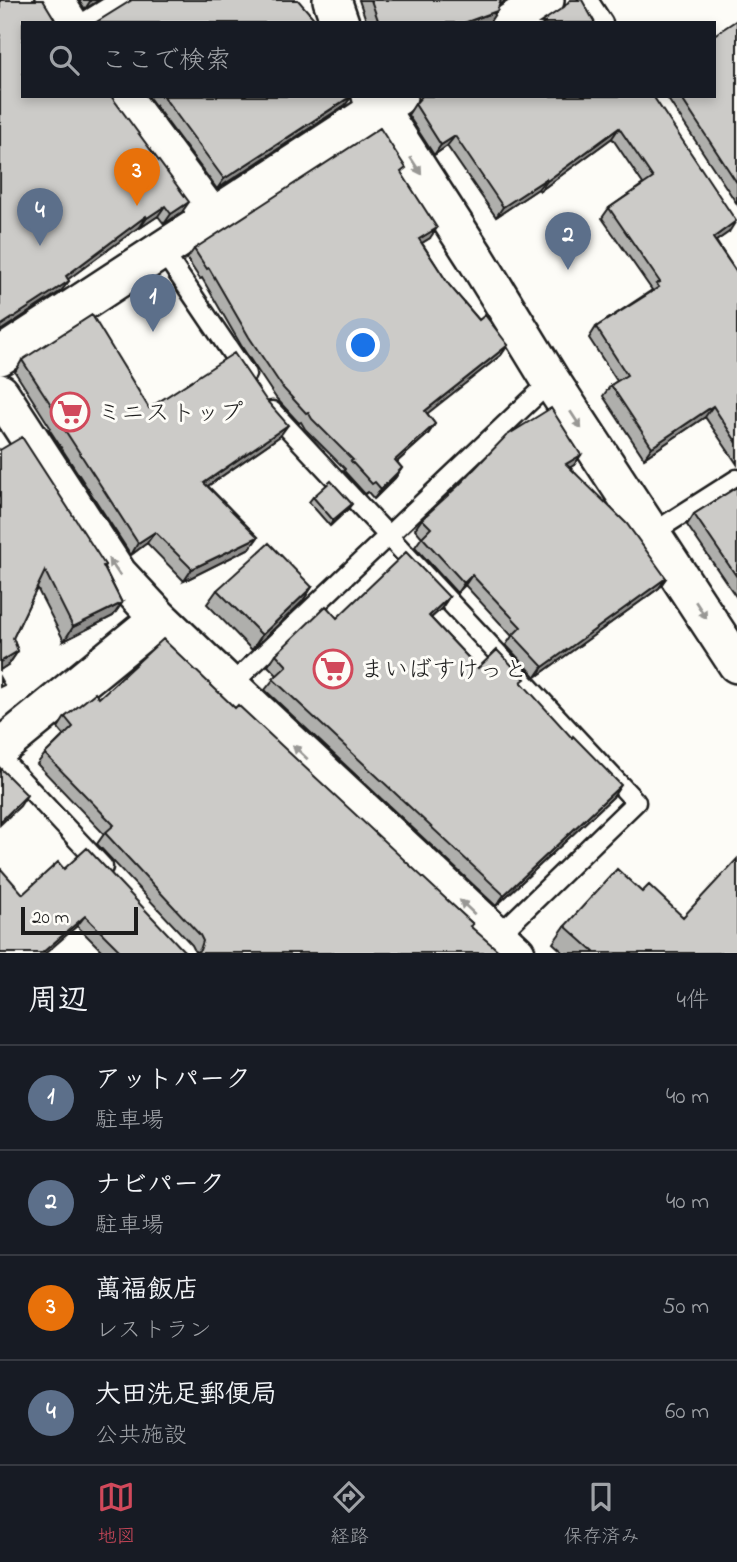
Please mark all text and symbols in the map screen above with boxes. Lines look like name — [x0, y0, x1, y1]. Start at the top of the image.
search box — [21, 21, 716, 98]
icon: search — [45, 41, 83, 79]
text: ここで検索 — [101, 43, 231, 81]
pin: 3 — [114, 148, 160, 206]
one-way arrow — [409, 156, 422, 175]
pin: 4 — [17, 188, 63, 246]
pin: 2 — [545, 212, 591, 270]
pin: 1 — [130, 274, 176, 332]
your location — [346, 328, 380, 362]
supermarket icon: ミニストップ — [49, 391, 91, 433]
place label: ミニストップ — [97, 397, 243, 432]
one-way arrow — [570, 410, 583, 430]
one-way arrow — [107, 558, 121, 576]
one-way arrow — [695, 600, 708, 620]
supermarket icon: まいばすけっと — [312, 648, 354, 690]
place label: まいばすけっと — [360, 654, 528, 689]
one-way arrow — [292, 744, 309, 760]
one-way arrow — [458, 898, 475, 915]
scale bar — [21, 904, 138, 936]
text: 20 m — [32, 905, 69, 932]
text: 周辺 — [28, 980, 88, 1024]
text: 4件 — [677, 985, 709, 1018]
text: アットパーク — [95, 1062, 251, 1100]
text: 1 — [47, 1081, 55, 1114]
text: 40 m — [666, 1081, 709, 1114]
text: 駐車場 — [95, 1105, 164, 1138]
text: ナビパーク — [95, 1167, 225, 1205]
text: 2 — [45, 1186, 57, 1219]
text: 40 m — [666, 1186, 709, 1219]
text: 駐車場 — [95, 1210, 164, 1243]
text: 萬福飯店 — [95, 1272, 199, 1310]
text: 3 — [46, 1291, 56, 1324]
text: 50 m — [662, 1291, 709, 1324]
text: レストラン — [95, 1315, 212, 1348]
text: 大田洗足郵便局 — [95, 1377, 277, 1415]
text: 4 — [46, 1396, 56, 1429]
text: 60 m — [665, 1396, 709, 1429]
text: 公共施設 — [95, 1420, 187, 1453]
tab: 地図 — [97, 1478, 136, 1551]
tab: 経路 — [330, 1478, 369, 1551]
tab: 保存済み — [563, 1478, 640, 1551]

